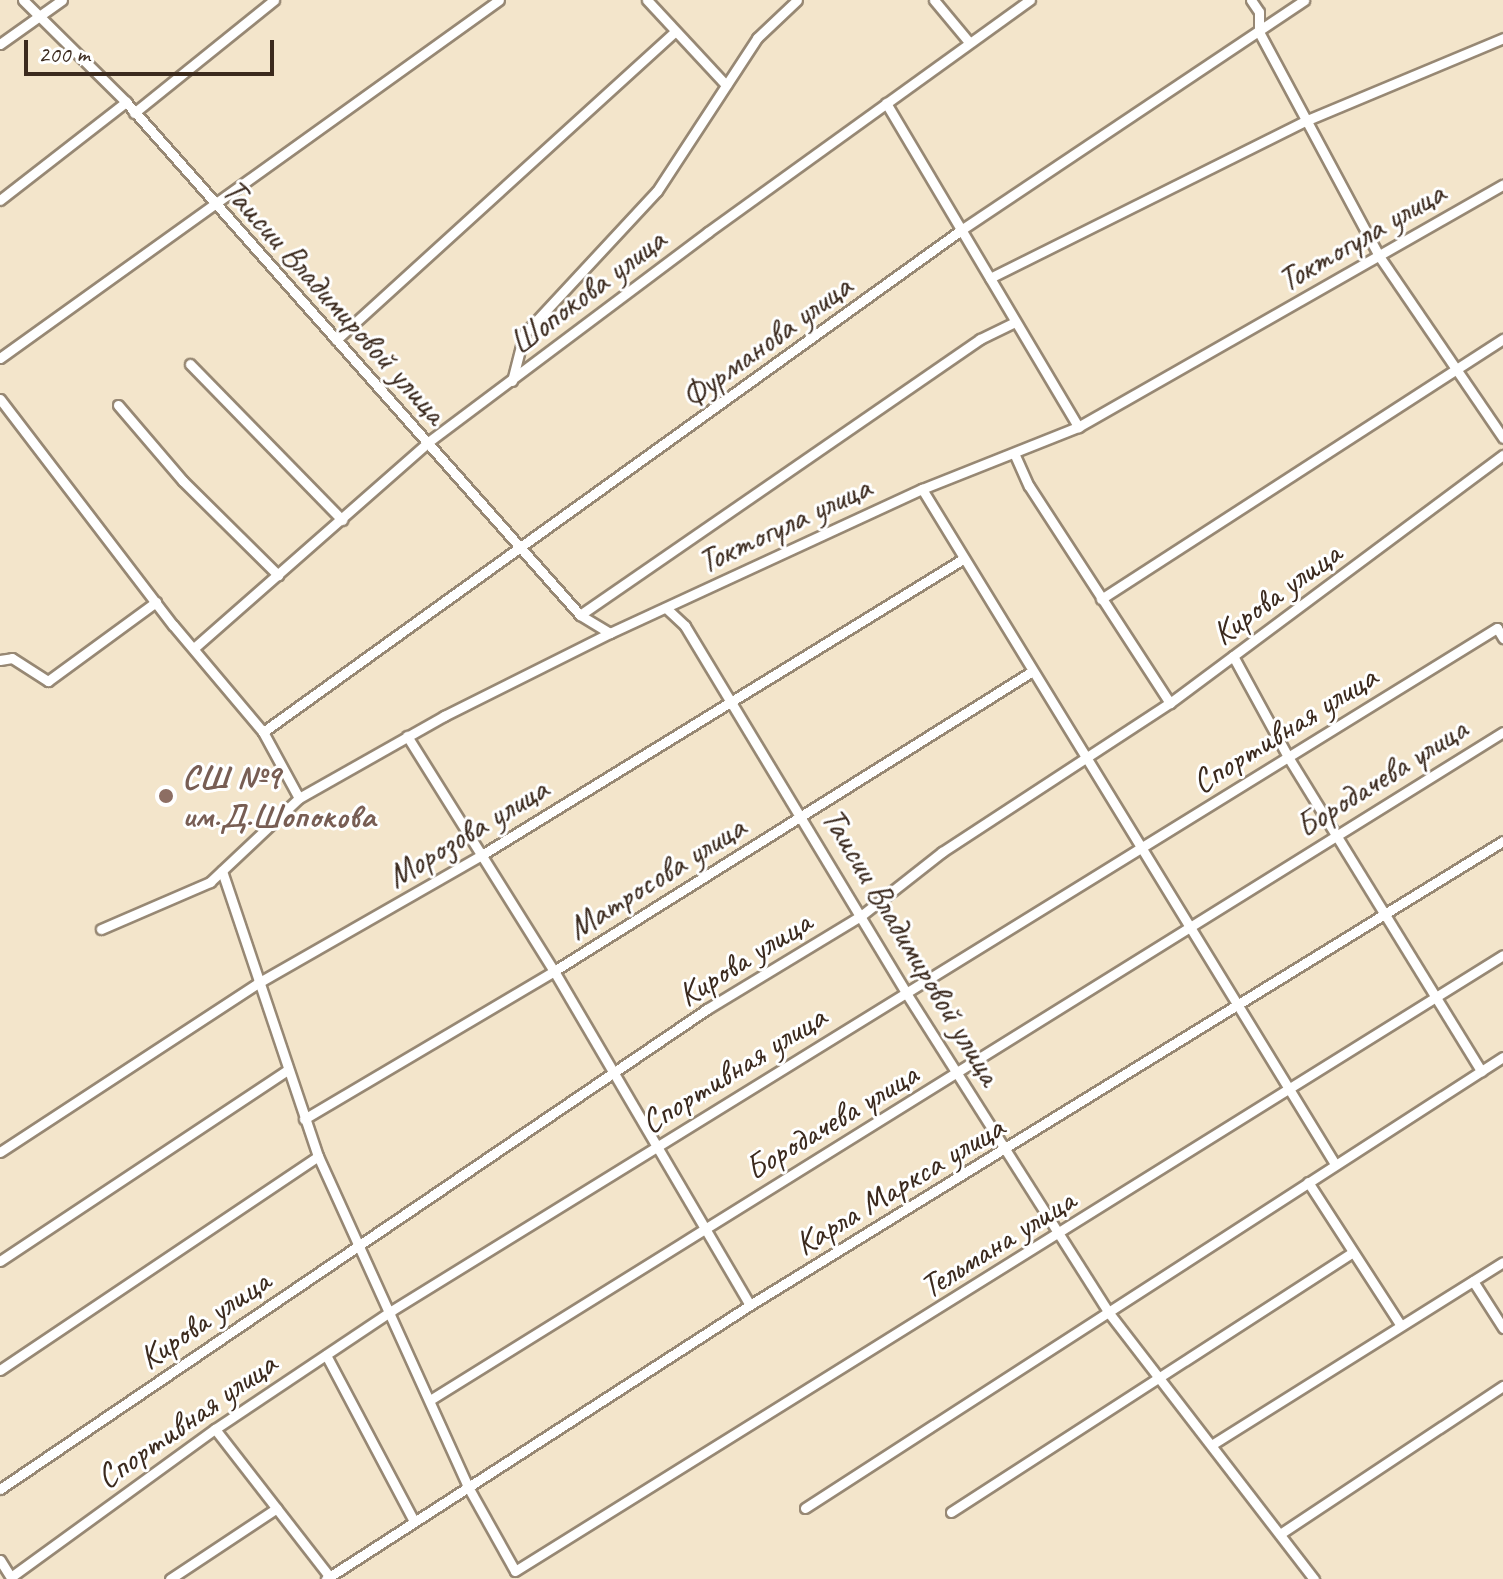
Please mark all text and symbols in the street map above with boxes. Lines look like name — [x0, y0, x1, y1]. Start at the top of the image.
scale bar — [28, 24, 278, 74]
text: 200 m — [38, 39, 90, 69]
street label: Таисии Владимировой улица — [212, 168, 458, 434]
street label: Токтогула улица — [1269, 171, 1453, 301]
street label: Шопокова улица — [500, 218, 674, 364]
street label: Фурманова улица — [672, 265, 860, 417]
street label: Токтогула улица — [690, 466, 878, 582]
street label: Кирова улица — [1203, 533, 1349, 653]
street label: Спортивная улица — [1183, 655, 1385, 803]
street label: Бородачева улица — [1286, 707, 1476, 847]
place label: СШ №9 им.Д.Шопокова — [182, 756, 375, 836]
street label: Морозова улица — [378, 767, 556, 897]
marker: СШ №9 им.Д.Шопокова — [157, 787, 175, 805]
street label: Таисии Владимировой улица — [812, 798, 1012, 1094]
street label: Матросова улица — [558, 805, 754, 949]
street label: Кирова улица — [670, 901, 818, 1015]
street label: Спортивная улица — [632, 995, 834, 1143]
street label: Бородачева улица — [735, 1052, 927, 1190]
street label: Карла Маркса улица — [786, 1106, 1012, 1264]
street label: Тельмана улица — [911, 1179, 1083, 1307]
street label: Кирова улица — [131, 1260, 277, 1378]
street label: Спортивная улица — [87, 1342, 285, 1498]

